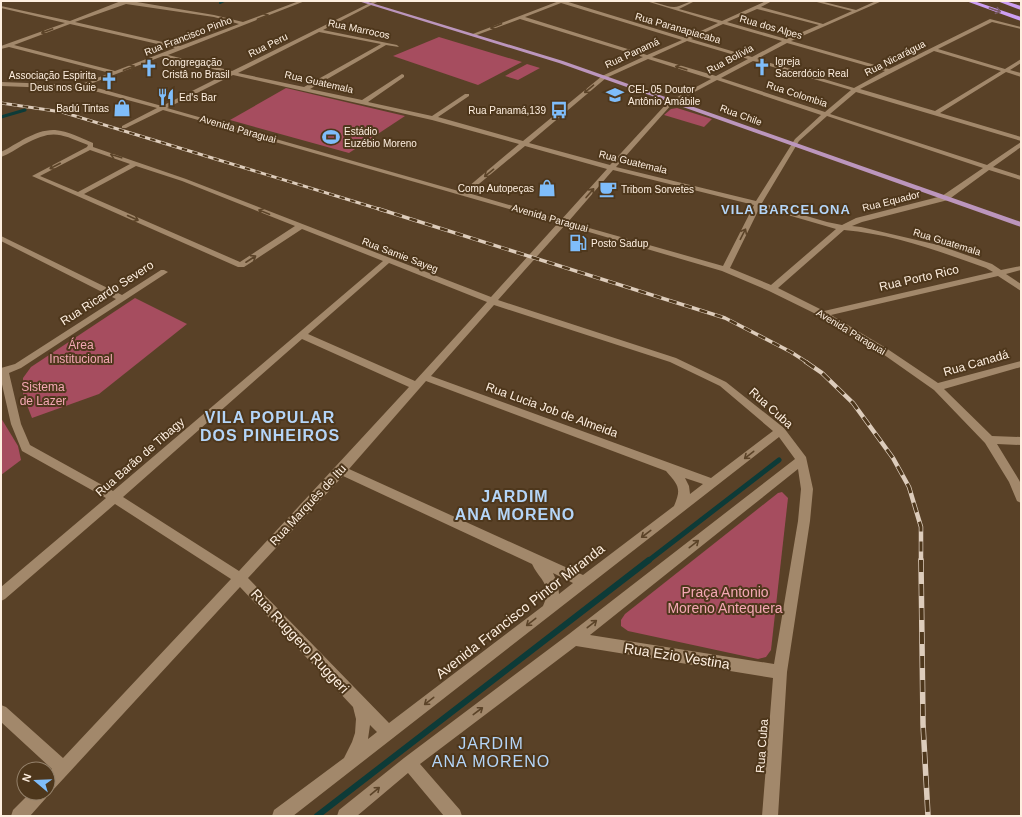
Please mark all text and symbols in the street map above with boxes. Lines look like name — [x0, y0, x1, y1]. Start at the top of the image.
one-way arrow — [988, 7, 1001, 14]
street label: Rua Paranapiacaba — [634, 11, 722, 46]
one-way arrow — [257, 12, 269, 20]
street label: Rua dos Alpes — [738, 13, 804, 41]
street label: Rua Francisco Pinho — [143, 14, 234, 58]
street label: Rua Marrocos — [327, 17, 391, 41]
one-way arrow — [490, 22, 502, 30]
one-way arrow — [42, 28, 54, 36]
street label: Rua Peru — [247, 31, 289, 59]
street label: Rua Panamá — [603, 35, 661, 70]
street label: Rua Nicarágua — [863, 38, 928, 78]
street label: Rua Bolívia — [705, 42, 756, 76]
place label: Igreja Sacerdócio Real — [775, 56, 848, 79]
place label: Congregação Cristâ no Brasil — [162, 57, 230, 80]
church icon: Igreja Sacerdócio Real — [752, 57, 772, 77]
church icon: Congregação Cristâ no Brasil — [139, 58, 159, 78]
one-way arrow — [122, 63, 134, 71]
one-way arrow — [675, 64, 688, 71]
street label: Rua Guatemala — [284, 69, 355, 95]
place label: Associação Espirita Deus nos Guie — [9, 70, 96, 93]
church icon: Associação Espirita Deus nos Guie — [99, 71, 119, 91]
street label: Rua Colombia — [765, 79, 829, 109]
place label: CEI- 05 Doutor Antônio Amábile — [628, 84, 701, 107]
one-way arrow — [584, 85, 595, 94]
school or university icon: CEI- 05 Doutor Antônio Amábile — [605, 85, 625, 105]
restaurant icon: Ed's Bar — [156, 87, 176, 107]
place label: Ed's Bar — [179, 92, 217, 103]
shop icon: Badú Tintas — [112, 98, 132, 118]
bus stop icon: Rua Panamá,139 — [549, 100, 569, 120]
street label: Rua Chile — [718, 102, 764, 128]
place label: Badú Tintas — [56, 103, 109, 114]
place label: Rua Panamá,139 — [468, 105, 546, 116]
street label: Avenida Paraguai — [199, 113, 277, 145]
place label: Estádio Euzébio Moreno — [344, 126, 417, 149]
sports icon: Estádio Euzébio Moreno — [321, 127, 341, 147]
street label: Rua Guatemala — [598, 148, 669, 176]
one-way arrow — [111, 152, 123, 160]
one-way arrow — [50, 162, 62, 170]
one-way arrow — [484, 168, 495, 177]
shop icon: Comp Autopeças — [537, 178, 557, 198]
cafe icon: Tribom Sorvetes — [598, 179, 618, 199]
place label: Comp Autopeças — [458, 183, 534, 194]
place label: Tribom Sorvetes — [621, 184, 694, 195]
one-way arrow — [585, 187, 594, 198]
street label: Rua Equador — [861, 188, 922, 213]
street label: Avenida Paraguai — [511, 202, 589, 234]
district label: VILA BARCELONA — [721, 202, 851, 217]
one-way arrow — [259, 207, 271, 215]
one-way arrow — [126, 215, 138, 222]
street label: Rua Guatemala — [912, 227, 983, 258]
one-way arrow — [739, 228, 747, 240]
fuel station icon: Posto Sadup — [568, 233, 588, 253]
street label: Rua Samie Sayeg — [360, 235, 440, 275]
place label: Posto Sadup — [591, 238, 649, 249]
one-way arrow — [245, 255, 256, 263]
street label: Rua Ricardo Severo — [58, 258, 156, 328]
street label: Rua Porto Rico — [878, 262, 961, 294]
street label: Avenida Paraguai — [814, 307, 888, 357]
park label: Área Institucional — [49, 337, 113, 366]
street label: Rua Canadá — [942, 347, 1011, 379]
park label: Sistema de Lazer — [20, 380, 66, 408]
street label: Rua Lucia Job de Almeida — [484, 380, 620, 441]
street label: Rua Cuba — [746, 385, 796, 431]
district label: VILA POPULAR DOS PINHEIROS — [200, 409, 340, 444]
street label: Rua Barão de Tibagy — [93, 415, 187, 499]
one-way arrow — [743, 450, 754, 459]
street label: Rua Marquês de Itu — [267, 462, 349, 548]
district label: JARDIM ANA MORENO — [455, 488, 575, 523]
one-way arrow — [640, 529, 651, 538]
street label: Avenida Francisco Pintor Miranda — [432, 540, 608, 682]
one-way arrow — [689, 540, 700, 548]
park label: Praça Antonio Moreno Antequera — [667, 584, 783, 616]
street label: Rua Ruggero Ruggeri — [248, 586, 352, 696]
one-way arrow — [526, 617, 537, 626]
one-way arrow — [587, 620, 598, 629]
street label: Rua Ezio Vestina — [623, 640, 731, 672]
one-way arrow — [423, 697, 434, 706]
one-way arrow — [472, 707, 483, 716]
street label: Rua Cuba — [753, 718, 771, 773]
district label: JARDIM ANA MORENO — [432, 735, 550, 770]
north arrow — [16, 761, 56, 801]
text: N — [20, 772, 34, 783]
one-way arrow — [370, 787, 380, 796]

